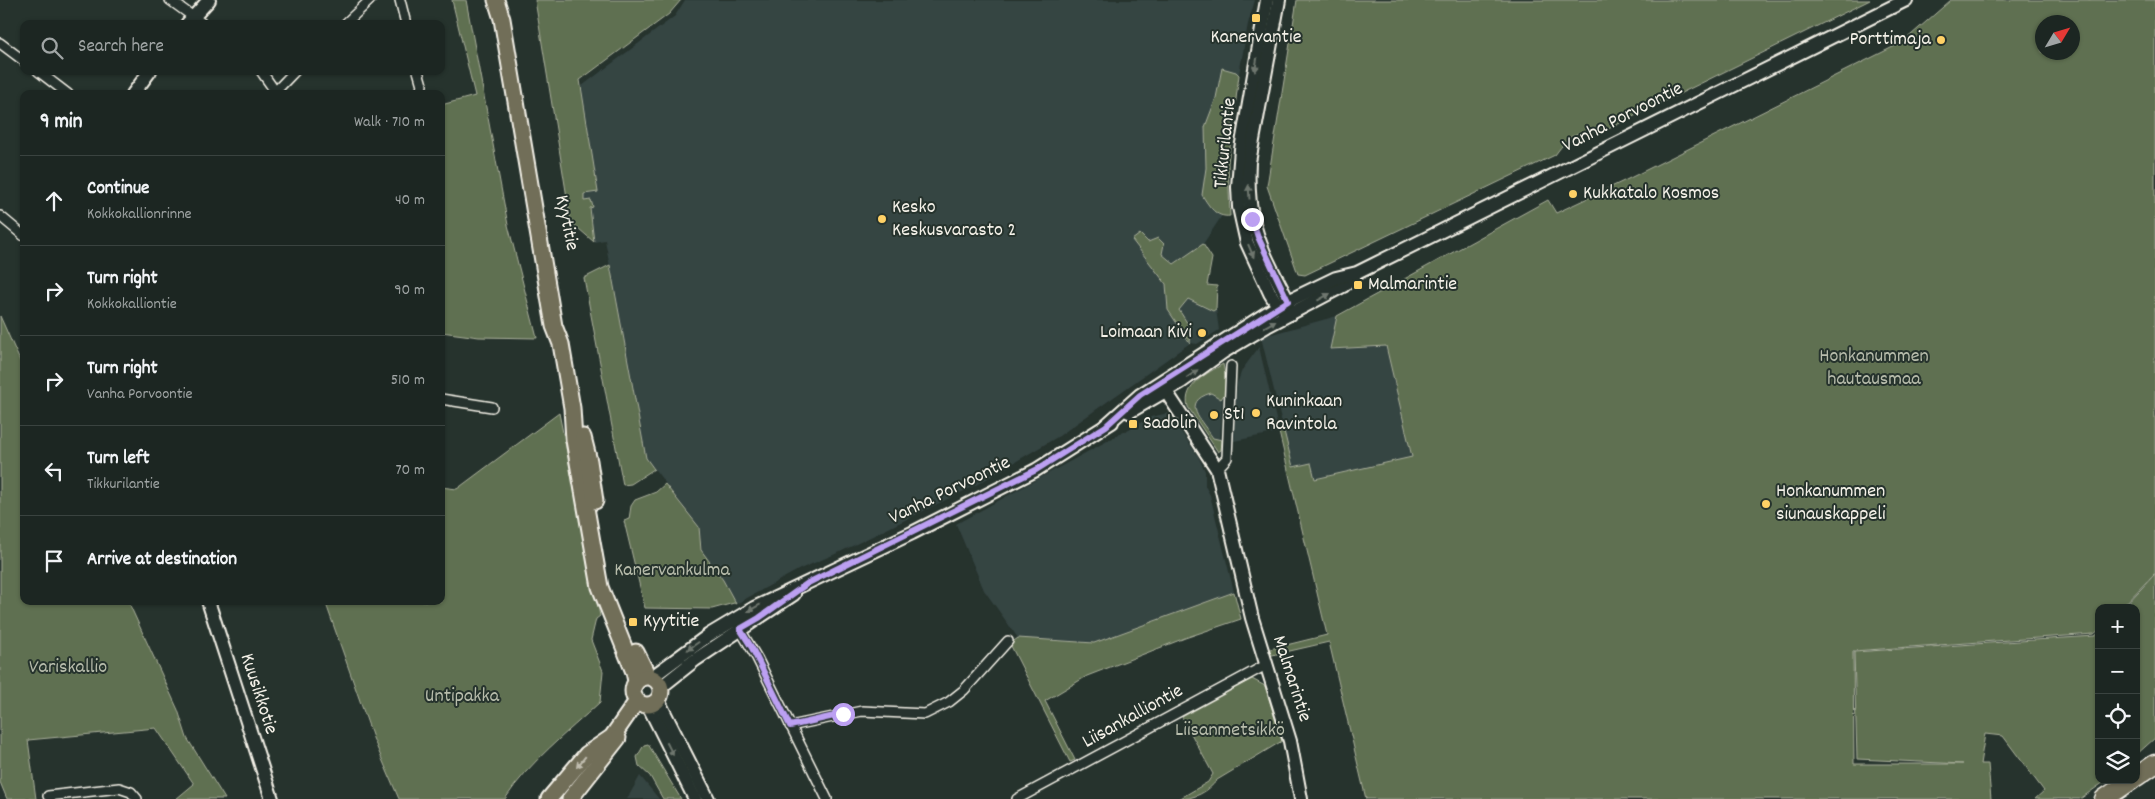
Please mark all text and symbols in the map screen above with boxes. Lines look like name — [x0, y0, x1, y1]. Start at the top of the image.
marker: Kanervantie — [1250, 12, 1262, 24]
north arrow — [2035, 15, 2080, 60]
search box — [20, 20, 445, 75]
place label: Kanervantie — [1211, 24, 1302, 52]
place label: Porttimaja — [1849, 26, 1932, 54]
icon: search — [38, 34, 66, 62]
text: Search here — [78, 34, 164, 61]
marker: Porttimaja — [1935, 34, 1947, 46]
one-way arrow — [1251, 58, 1259, 74]
street label: Vanha Porvoontie — [1558, 75, 1688, 160]
street label: Tikkurilantie — [1207, 96, 1245, 190]
text: 9 min — [40, 108, 82, 138]
text: Walk · 710 m — [354, 111, 425, 134]
text: Continue — [87, 176, 149, 203]
place label: Kukkatalo Kosmos — [1583, 180, 1719, 208]
one-way arrow — [1245, 184, 1253, 200]
icon: ahead — [40, 187, 68, 215]
marker: Kukkatalo Kosmos — [1567, 188, 1579, 200]
text: 40 m — [395, 189, 425, 212]
street label: Kyytitie — [546, 193, 586, 254]
place label: Kesko Keskusvarasto 2 — [892, 194, 1016, 245]
text: Kokkokallionrinne — [87, 203, 192, 226]
route end — [1241, 208, 1264, 231]
marker: Kesko Keskusvarasto 2 — [876, 213, 888, 225]
one-way arrow — [1247, 244, 1255, 258]
text: Turn right — [87, 266, 158, 293]
place label: Malmarintie — [1368, 271, 1457, 299]
icon: right — [40, 277, 68, 305]
text: 90 m — [394, 279, 425, 302]
marker: Malmarintie — [1352, 279, 1364, 291]
text: Kokkokalliontie — [87, 293, 177, 316]
one-way arrow — [1317, 293, 1331, 301]
place label: Loimaan Kivi — [1100, 319, 1192, 347]
one-way arrow — [1263, 320, 1277, 328]
marker: Loimaan Kivi — [1196, 327, 1208, 339]
park label: Honkanummen hautausmaa — [1819, 343, 1929, 394]
text: Turn right — [87, 356, 158, 383]
icon: right — [40, 367, 68, 395]
text: 510 m — [391, 369, 425, 392]
one-way arrow — [1185, 369, 1199, 379]
text: Vanha Porvoontie — [87, 383, 193, 406]
place label: Kuninkaan Ravintola — [1266, 388, 1342, 439]
place label: St1 — [1224, 401, 1245, 429]
marker: Kuninkaan Ravintola — [1250, 407, 1262, 419]
marker: St1 — [1208, 409, 1220, 421]
place label: Sadolin — [1143, 410, 1197, 438]
marker: Sadolin — [1127, 418, 1139, 430]
text: Turn left — [87, 446, 150, 473]
street label: Vanha Porvoontie — [885, 449, 1016, 533]
icon: left — [40, 457, 68, 485]
text: 70 m — [395, 459, 425, 482]
text: Tikkurilantie — [87, 473, 160, 496]
place label: Honkanummen siunauskappeli — [1776, 478, 1886, 529]
marker: Honkanummen siunauskappeli — [1760, 498, 1772, 510]
icon: arrive — [40, 547, 68, 575]
text: Arrive at destination — [87, 547, 237, 574]
park label: Kanervankulma — [614, 557, 730, 585]
one-way arrow — [747, 603, 761, 612]
map controls — [2095, 604, 2140, 784]
button: + — [2095, 604, 2140, 649]
place label: Kyytitie — [643, 608, 700, 636]
marker: Kyytitie — [627, 616, 639, 628]
street label: Malmarintie — [1264, 632, 1318, 726]
one-way arrow — [686, 641, 699, 651]
button: − — [2095, 649, 2140, 694]
street label: Kuusikkotie — [232, 650, 284, 738]
park label: Variskallio — [29, 654, 107, 682]
street label: Liisankalliontie — [1078, 678, 1189, 756]
park label: Untipakka — [425, 683, 500, 711]
button: locate — [2095, 694, 2140, 739]
route start — [832, 703, 855, 726]
park label: Liisanmetsikkö — [1175, 717, 1285, 745]
button: layers — [2095, 739, 2140, 784]
one-way arrow — [666, 741, 674, 756]
one-way arrow — [575, 755, 586, 768]

